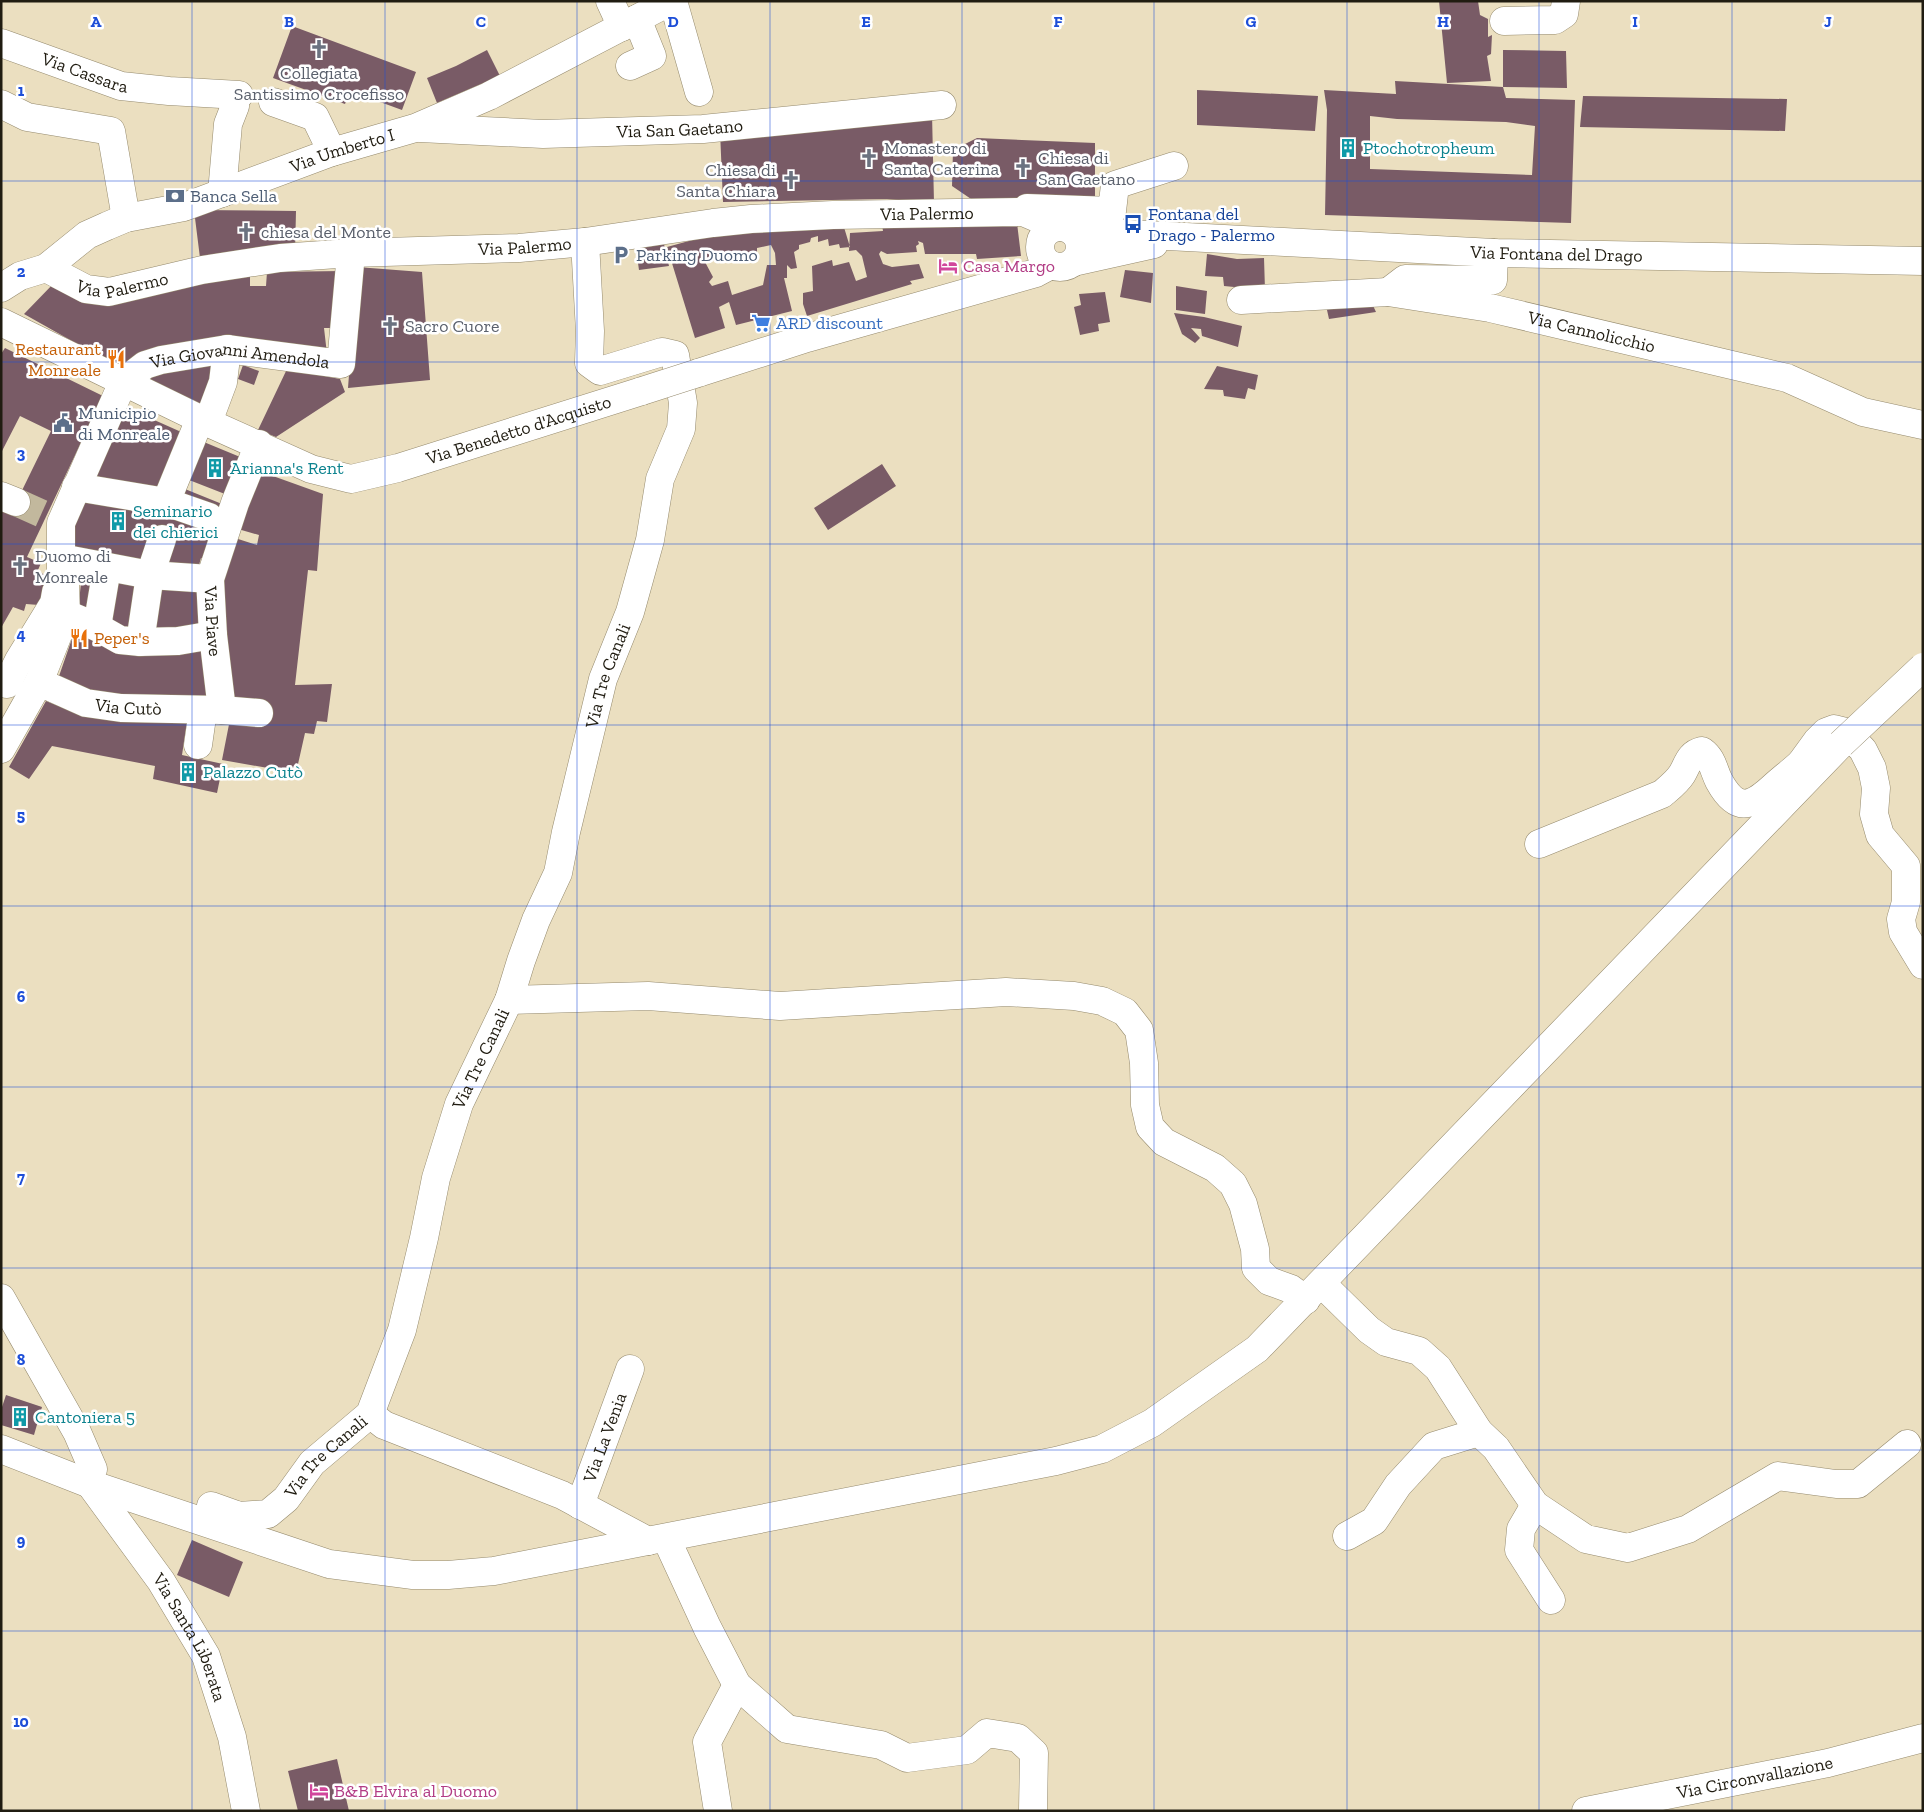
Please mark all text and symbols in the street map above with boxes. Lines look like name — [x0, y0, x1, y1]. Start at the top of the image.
text: A — [91, 12, 102, 31]
text: B — [284, 12, 294, 31]
text: C — [476, 12, 486, 31]
text: D — [667, 12, 679, 31]
text: E — [861, 12, 871, 31]
text: F — [1053, 12, 1063, 31]
text: G — [1246, 12, 1257, 31]
text: H — [1437, 12, 1449, 31]
text: I — [1632, 12, 1638, 31]
text: J — [1824, 12, 1832, 31]
church icon: Collegiata Santissimo Crocefisso — [308, 38, 330, 60]
street label: Via Cassara — [38, 47, 129, 98]
place label: Collegiata Santissimo Crocefisso — [234, 62, 404, 105]
text: 1 — [18, 81, 25, 100]
street label: Via San Gaetano — [615, 114, 744, 143]
street label: Via Umberto I — [286, 123, 397, 178]
place label: Monastero di Santa Caterina — [884, 137, 999, 180]
building icon: Ptochotropheum — [1337, 137, 1359, 159]
place label: Ptochotropheum — [1363, 137, 1495, 159]
church icon: Monastero di Santa Caterina — [858, 147, 880, 169]
place label: Chiesa di San Gaetano — [1038, 147, 1135, 190]
church icon: Chiesa di San Gaetano — [1012, 157, 1034, 179]
place label: Chiesa di Santa Chiara — [676, 159, 776, 202]
church icon: Chiesa di Santa Chiara — [780, 169, 802, 191]
bank icon: Banca Sella — [164, 185, 186, 207]
place label: Banca Sella — [190, 185, 278, 207]
street label: Via Palermo — [879, 202, 974, 225]
place label: Fontana del Drago - Palermo — [1148, 203, 1275, 246]
bus stop icon: Fontana del Drago - Palermo — [1122, 213, 1144, 235]
church icon: chiesa del Monte — [235, 221, 257, 243]
place label: chiesa del Monte — [261, 221, 391, 243]
street label: Via Palermo — [477, 232, 573, 260]
street label: Via Fontana del Drago — [1469, 241, 1643, 267]
parking icon: Parking Duomo — [610, 244, 632, 266]
place label: Parking Duomo — [636, 244, 758, 266]
hotel icon: Casa Margo — [937, 255, 959, 277]
place label: Casa Margo — [963, 255, 1055, 277]
text: 2 — [17, 262, 26, 281]
street label: Via Palermo — [71, 267, 170, 304]
street label: Via Cannolicchio — [1525, 306, 1657, 358]
supermarket icon: ARD discount — [750, 312, 772, 334]
place label: ARD discount — [776, 312, 883, 334]
church icon: Sacro Cuore — [379, 315, 401, 337]
place label: Sacro Cuore — [405, 315, 499, 337]
place label: Restaurant Monreale — [15, 338, 101, 381]
street label: Via Giovanni Amendola — [146, 338, 331, 374]
restaurant icon: Restaurant Monreale — [105, 348, 127, 370]
street label: Via Benedetto d'Acquisto — [422, 390, 614, 470]
place label: Municipio di Monreale — [78, 402, 170, 445]
public building icon: Municipio di Monreale — [52, 412, 74, 434]
text: 3 — [17, 444, 26, 463]
building icon: Arianna's Rent — [204, 457, 226, 479]
place label: Arianna's Rent — [230, 457, 344, 479]
place label: Seminario dei chierici — [133, 500, 218, 543]
building icon: Seminario dei chierici — [107, 510, 129, 532]
place label: Duomo di Monreale — [35, 545, 111, 588]
church icon: Duomo di Monreale — [9, 555, 31, 577]
street label: Via Piave — [199, 585, 226, 657]
street label: Via Tre Canali — [580, 620, 635, 731]
text: 4 — [16, 625, 26, 644]
restaurant icon: Peper's — [68, 627, 90, 649]
place label: Peper's — [94, 627, 150, 649]
street label: Via Cutò — [92, 693, 162, 720]
building icon: Palazzo Cutò — [177, 761, 199, 783]
place label: Palazzo Cutò — [203, 761, 303, 783]
text: 5 — [17, 806, 25, 825]
text: 6 — [17, 987, 26, 1006]
street label: Via Tre Canali — [447, 1005, 514, 1114]
text: 7 — [17, 1168, 25, 1187]
text: 8 — [17, 1350, 26, 1369]
street label: Via La Venia — [578, 1389, 632, 1486]
building icon: Cantoniera 5 — [9, 1406, 31, 1428]
place label: Cantoniera 5 — [35, 1406, 135, 1428]
street label: Via Tre Canali — [279, 1410, 372, 1503]
text: 9 — [17, 1531, 26, 1550]
street label: Via Santa Liberata — [147, 1568, 231, 1705]
text: 10 — [13, 1712, 29, 1731]
street label: Via Circonvallazione — [1674, 1751, 1835, 1804]
hotel icon: B&B Elvira al Duomo — [308, 1780, 330, 1802]
place label: B&B Elvira al Duomo — [334, 1780, 497, 1802]

